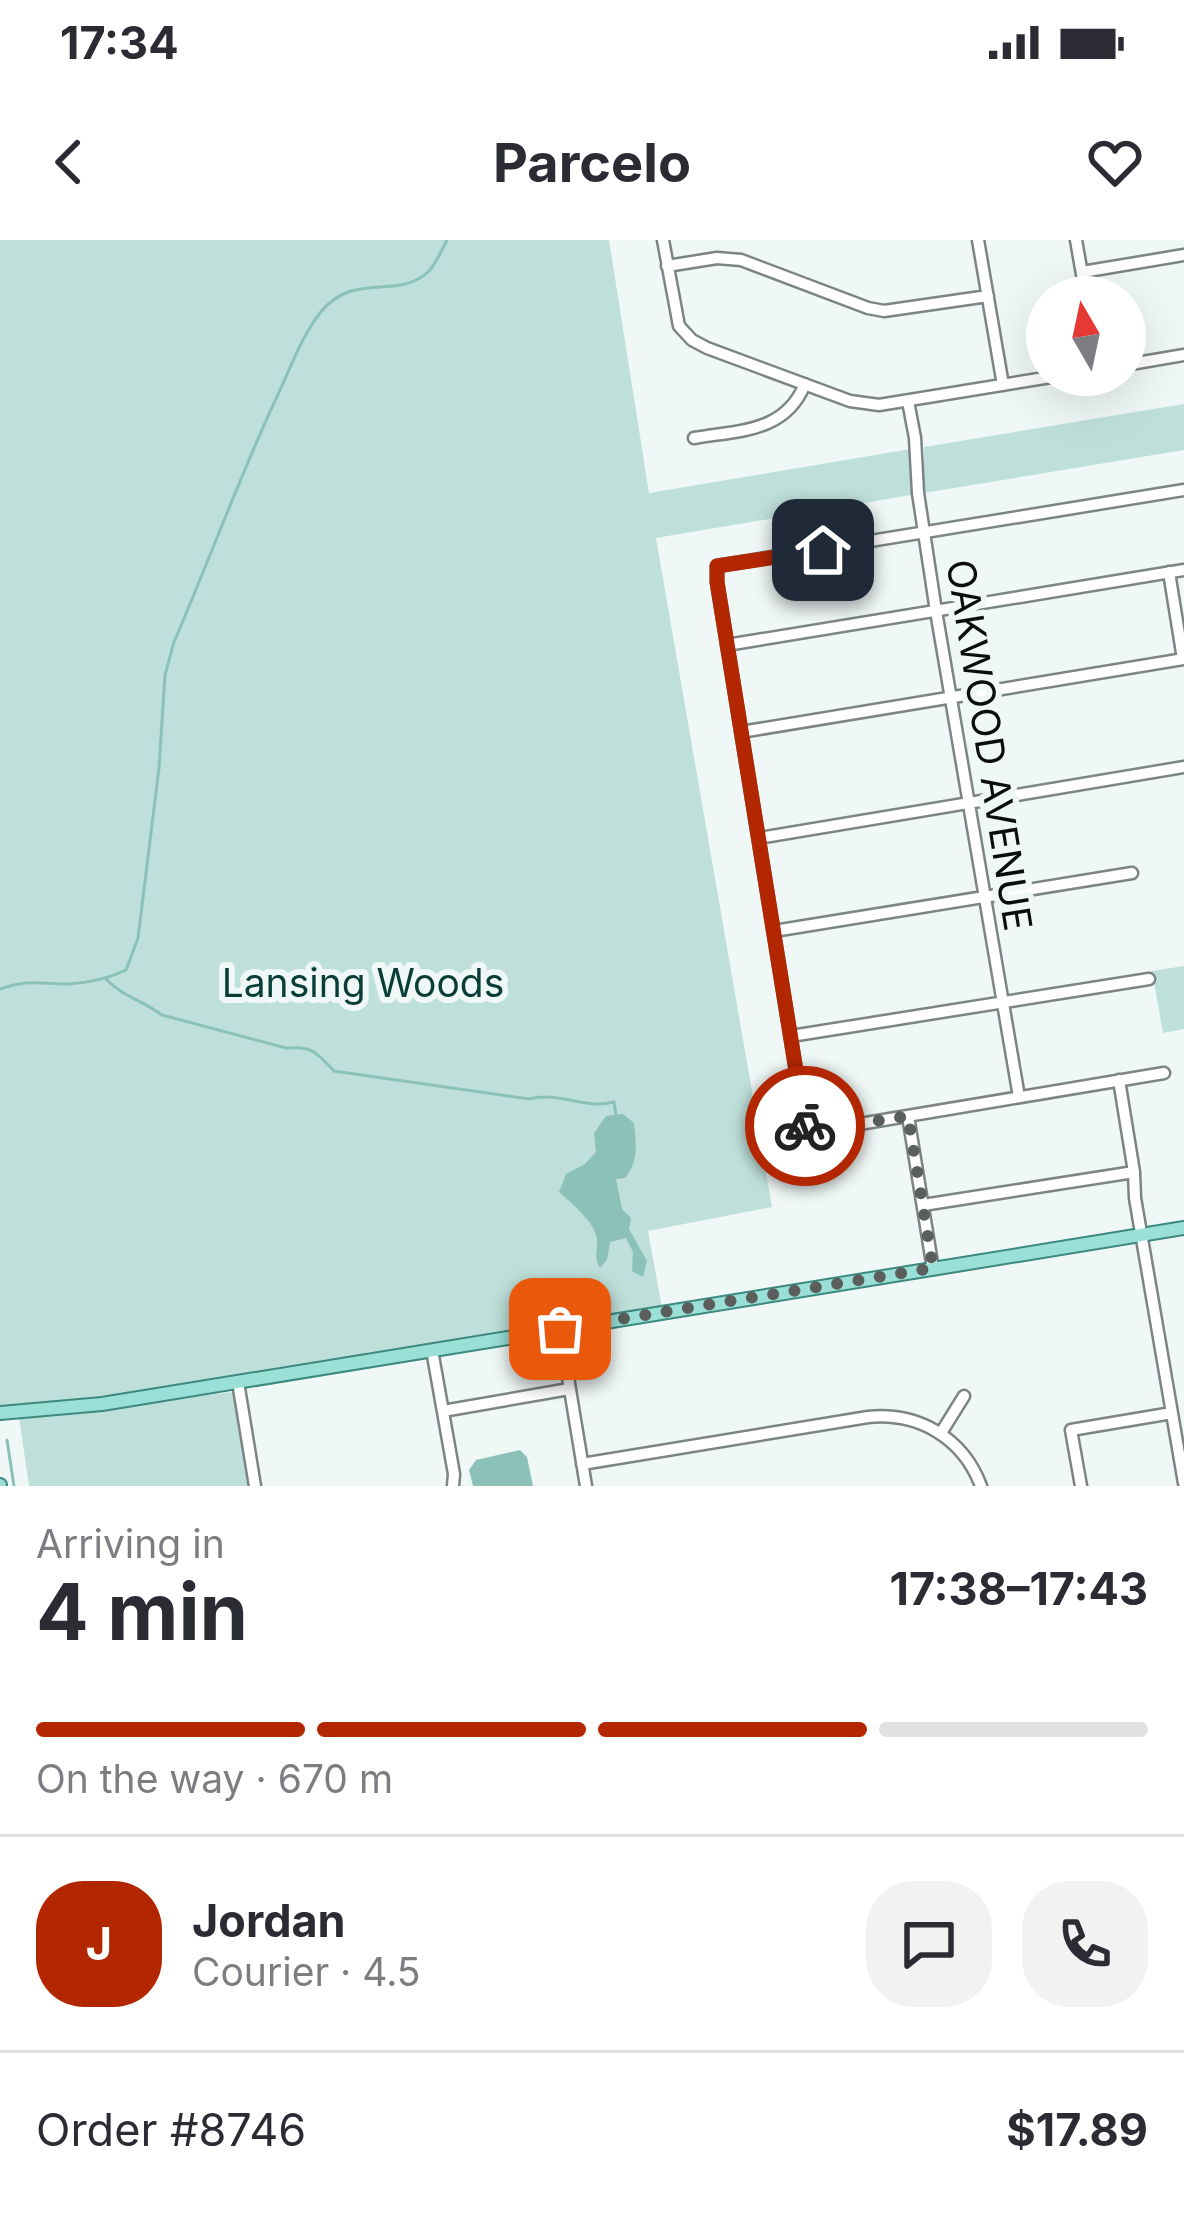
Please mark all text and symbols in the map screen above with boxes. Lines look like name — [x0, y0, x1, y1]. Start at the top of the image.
text: 17:34 — [60, 15, 179, 70]
icon: back — [36, 129, 102, 195]
icon: heart — [1082, 129, 1148, 195]
text: Parcelo — [493, 130, 691, 195]
north arrow — [1026, 276, 1146, 396]
map controls — [1026, 276, 1146, 396]
pin — [772, 499, 874, 601]
icon: home — [790, 517, 856, 583]
street label: OAKWOOD AVENUE — [937, 556, 1043, 934]
park label: Lansing Woods — [222, 959, 504, 1006]
courier — [745, 1066, 865, 1186]
icon: bike — [772, 1093, 838, 1159]
pin — [509, 1278, 611, 1380]
icon: bag — [527, 1296, 593, 1362]
text: Arriving in — [36, 1520, 225, 1567]
text: 17:38–17:43 — [890, 1561, 1148, 1616]
text: 4 min — [36, 1564, 248, 1659]
text: On the way · 670 m — [36, 1755, 393, 1802]
button: chat — [866, 1881, 992, 2007]
button: phone — [1022, 1881, 1148, 2007]
text: Jordan — [192, 1893, 346, 1948]
text: J — [86, 1916, 112, 1971]
text: Courier · 4.5 — [192, 1948, 421, 1995]
text: Order #8746 — [36, 2102, 306, 2157]
text: $17.89 — [1006, 2102, 1148, 2157]

